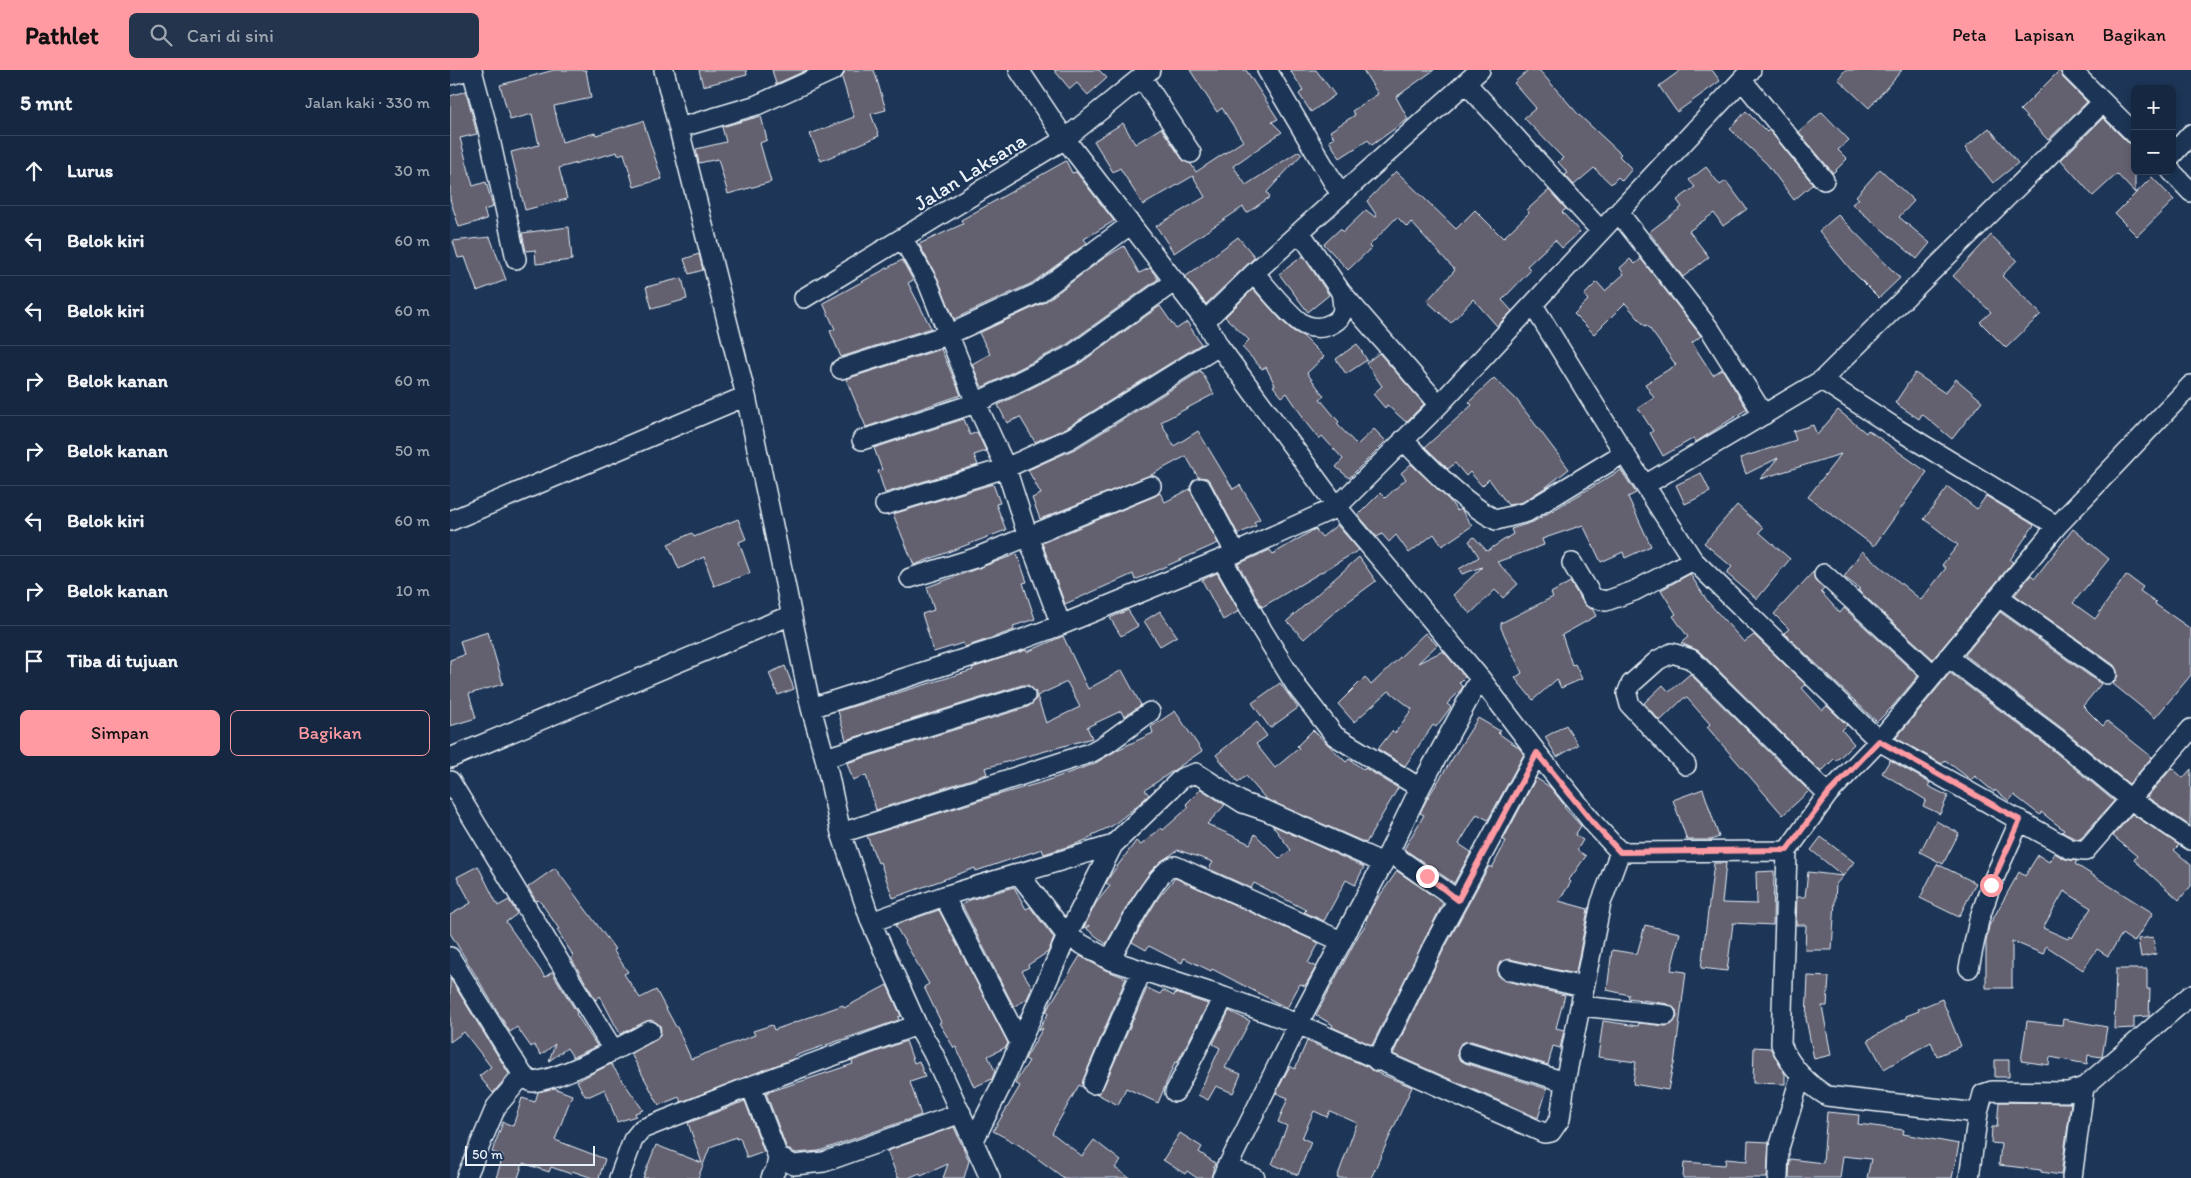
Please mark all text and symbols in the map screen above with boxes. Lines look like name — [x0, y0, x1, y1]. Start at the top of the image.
search box — [129, 13, 479, 58]
text: Pathlet — [25, 21, 99, 50]
icon: search — [147, 21, 175, 49]
text: Cari di sini — [187, 24, 274, 47]
text: Peta — [1952, 24, 1986, 46]
text: Lapisan — [2014, 24, 2074, 46]
text: Bagikan — [2102, 24, 2166, 46]
map controls — [2131, 85, 2176, 175]
button: + — [2131, 85, 2176, 130]
text: 5 mnt — [20, 90, 73, 115]
text: Jalan kaki · 330 m — [305, 93, 430, 112]
street label: Jalan Laksana — [909, 127, 1030, 216]
button: − — [2131, 130, 2176, 175]
icon: ahead — [20, 157, 48, 185]
text: Lurus — [67, 159, 113, 182]
text: 30 m — [394, 161, 430, 180]
icon: left — [20, 227, 48, 255]
text: Belok kiri — [67, 229, 144, 252]
text: 60 m — [395, 231, 430, 250]
icon: left — [20, 297, 48, 325]
text: Belok kiri — [67, 299, 144, 322]
text: 60 m — [395, 301, 430, 320]
icon: right — [20, 367, 48, 395]
text: Belok kanan — [67, 369, 168, 392]
text: 60 m — [395, 371, 430, 390]
icon: right — [20, 437, 48, 465]
text: Belok kanan — [67, 439, 168, 462]
text: 50 m — [395, 441, 430, 460]
icon: left — [20, 507, 48, 535]
text: Belok kiri — [67, 509, 144, 532]
text: 60 m — [395, 511, 430, 530]
icon: right — [20, 577, 48, 605]
text: Belok kanan — [67, 579, 168, 602]
text: 10 m — [396, 581, 430, 600]
icon: arrive — [20, 647, 48, 675]
text: Tiba di tujuan — [67, 649, 178, 672]
button: Simpan — [20, 710, 220, 756]
button: Bagikan — [230, 710, 430, 756]
route end — [1416, 865, 1439, 888]
route start — [1980, 874, 2003, 897]
scale bar — [465, 1143, 595, 1166]
text: 50 m — [472, 1146, 503, 1163]

